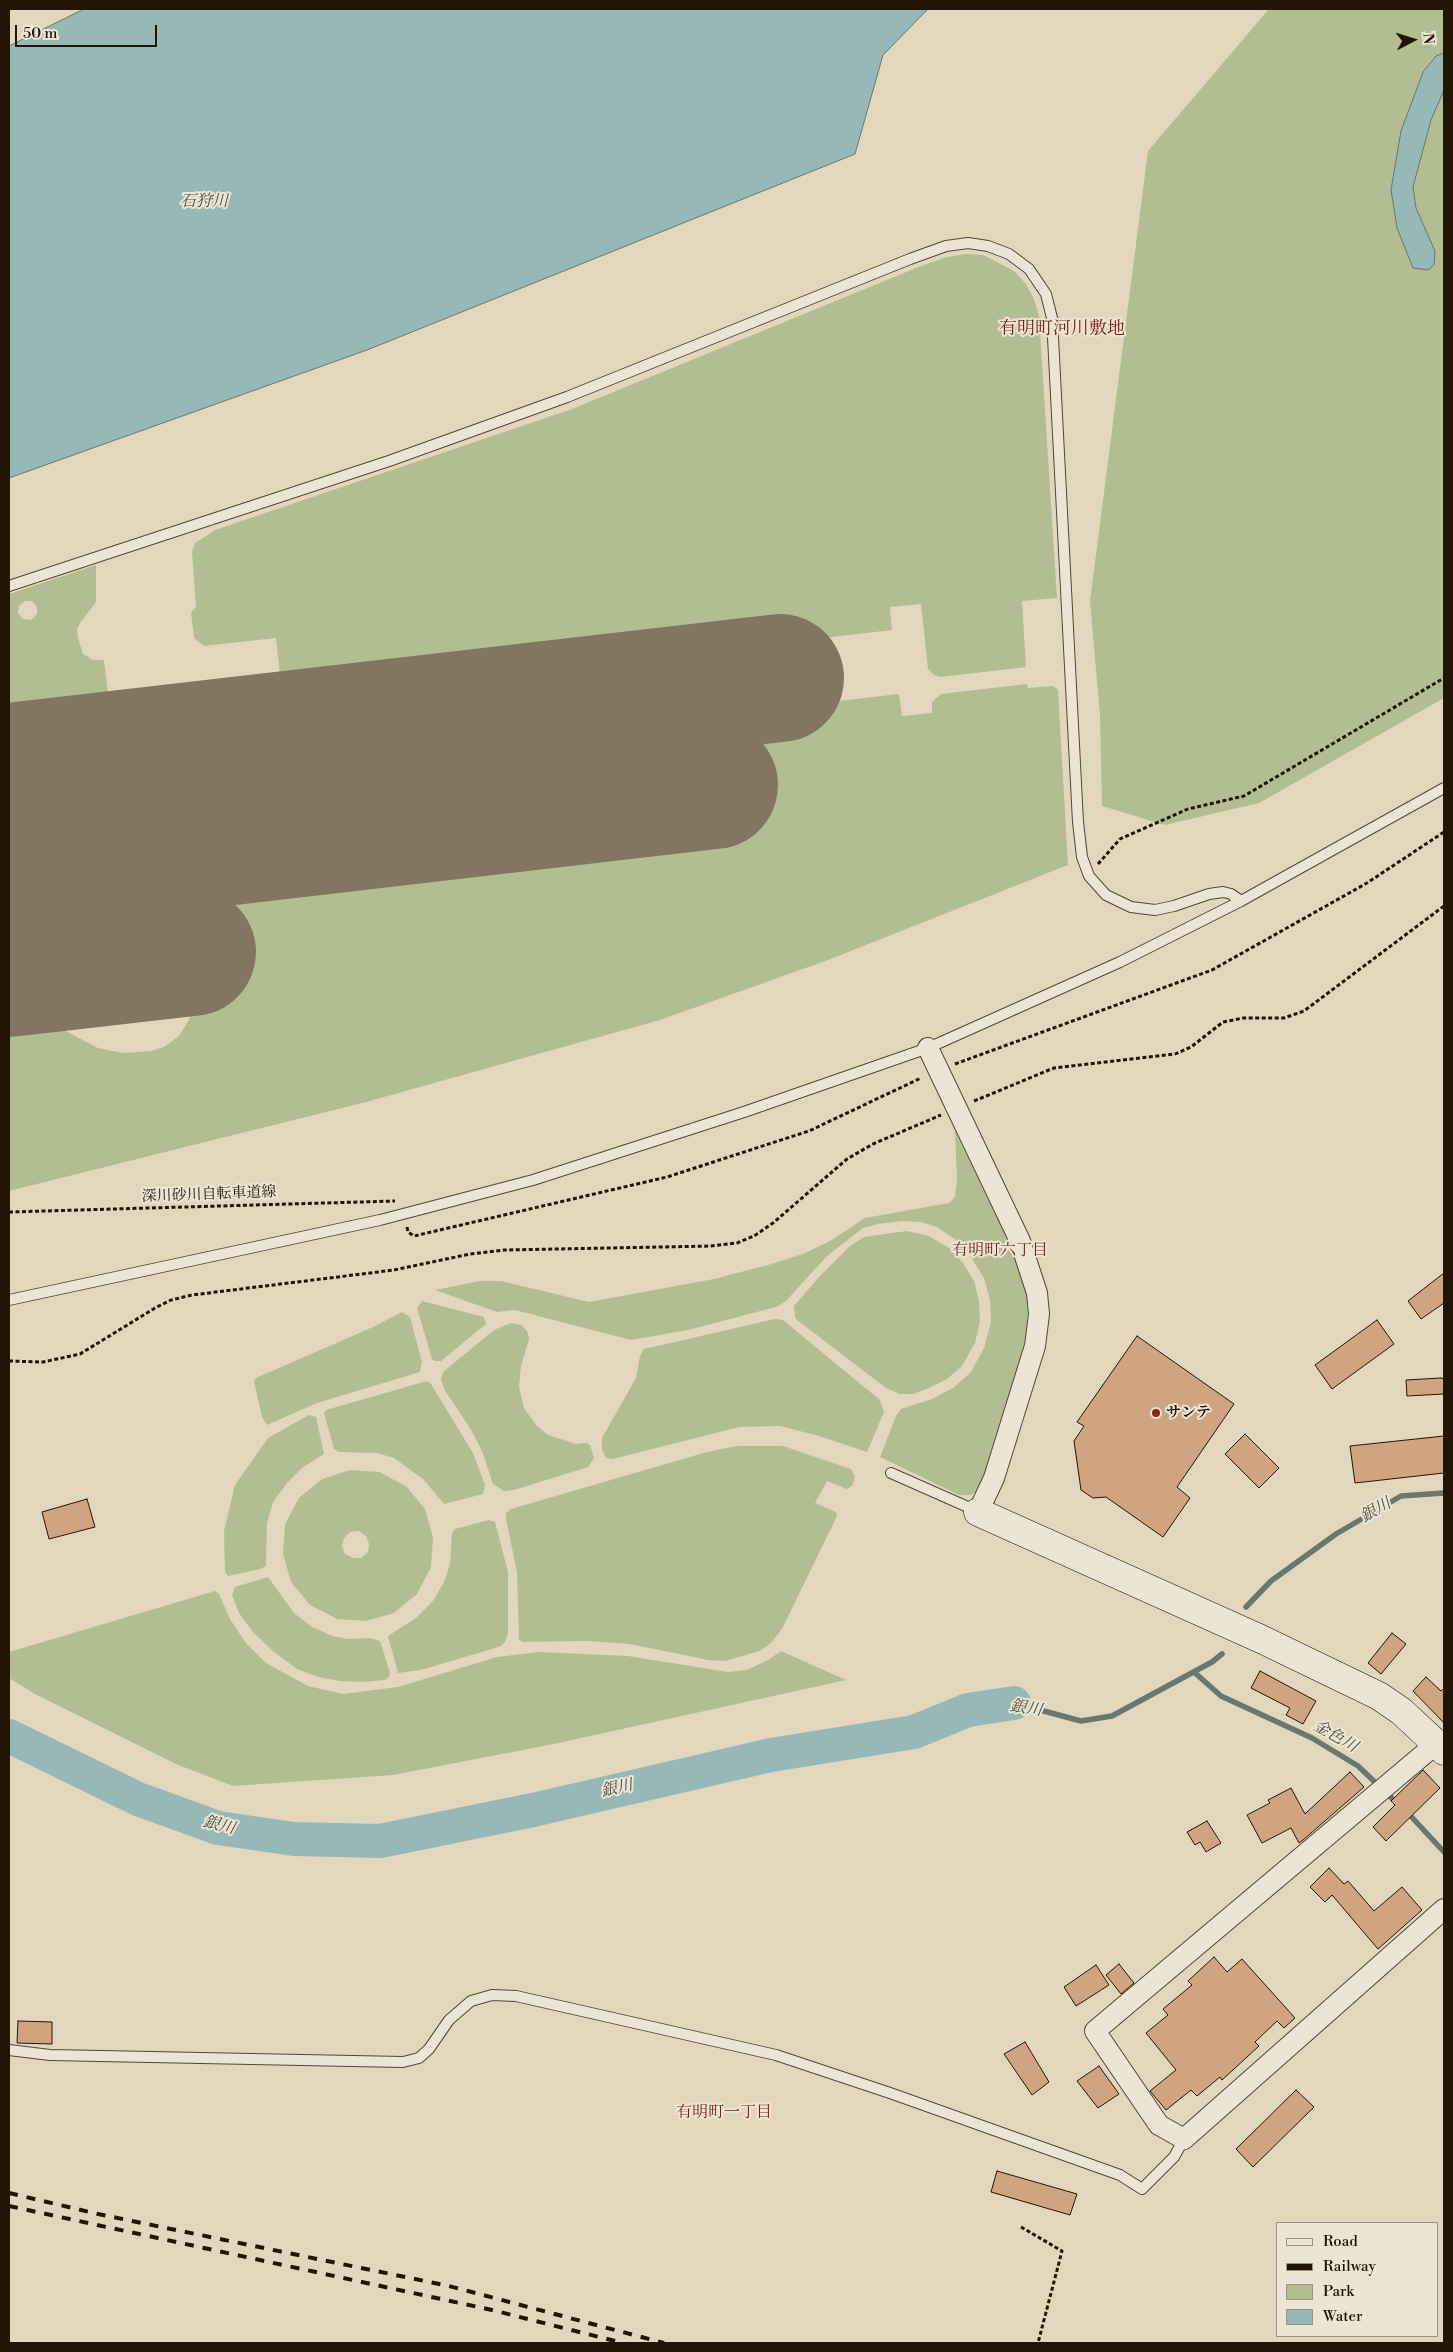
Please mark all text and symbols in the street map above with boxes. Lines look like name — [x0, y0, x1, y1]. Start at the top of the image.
scale bar — [18, 15, 160, 47]
north arrow — [1388, 15, 1438, 65]
text: 50 m — [23, 24, 57, 43]
text: N — [1418, 32, 1437, 45]
water label: 石狩川 — [180, 192, 228, 212]
district label: 有明町河川敷地 — [999, 319, 1125, 341]
street label: 深川砂川自転車道線 — [141, 1184, 277, 1206]
district label: 有明町六丁目 — [952, 1241, 1048, 1261]
place label: サンテ — [1166, 1404, 1211, 1422]
marker: サンテ — [1150, 1407, 1162, 1419]
water label: 銀川 — [1357, 1495, 1395, 1527]
water label: 銀川 — [1009, 1697, 1043, 1721]
water label: 金色川 — [1309, 1717, 1361, 1757]
water label: 銀川 — [599, 1776, 635, 1802]
water label: 銀川 — [201, 1813, 237, 1839]
district label: 有明町一丁目 — [676, 2103, 772, 2123]
legend — [1276, 2222, 1438, 2337]
text: Road — [1323, 2232, 1358, 2251]
text: Railway — [1323, 2257, 1376, 2276]
text: Park — [1323, 2282, 1354, 2301]
text: Water — [1323, 2307, 1362, 2326]

